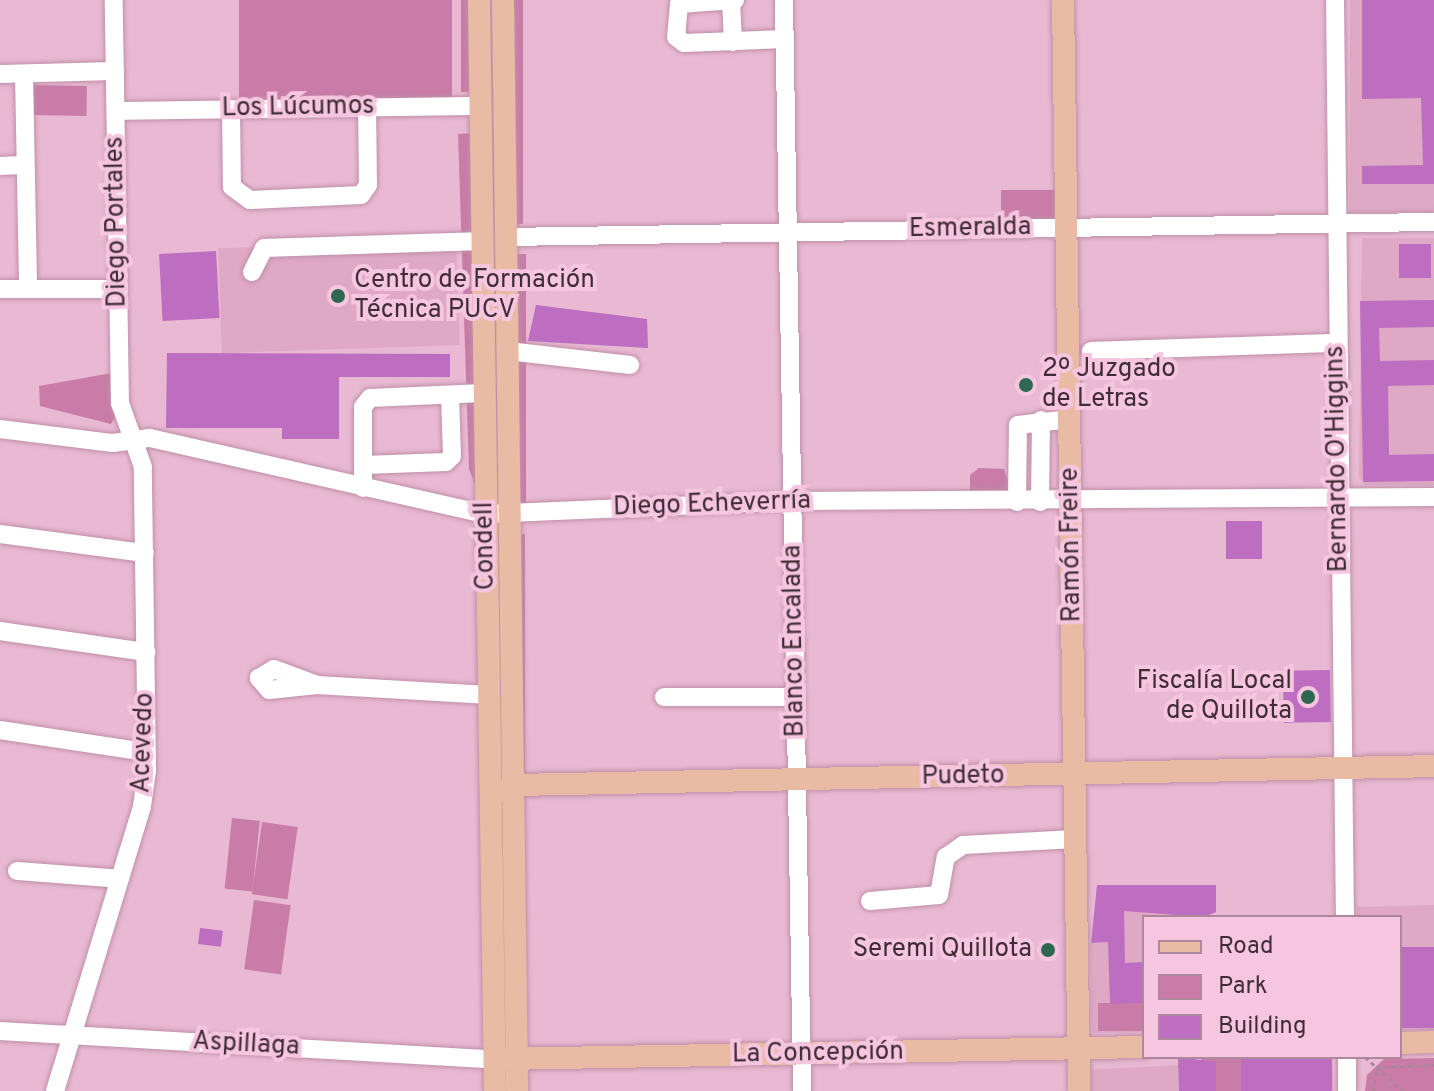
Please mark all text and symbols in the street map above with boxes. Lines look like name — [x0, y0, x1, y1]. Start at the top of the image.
street label: Los Lúcumos — [221, 91, 375, 125]
street label: Diego Portales — [100, 136, 134, 308]
street label: Esmeralda — [909, 212, 1031, 246]
place label: Centro de Formación Técnica PUCV — [354, 265, 595, 326]
marker: Centro de Formación Técnica PUCV — [329, 287, 347, 305]
street label: Bernardo O'Higgins — [1320, 345, 1356, 573]
place label: 2º Juzgado de Letras — [1042, 354, 1176, 416]
marker: 2º Juzgado de Letras — [1017, 376, 1035, 394]
street label: Ramón Freire — [1055, 467, 1089, 623]
street label: Diego Echeverría — [613, 486, 811, 524]
street label: Condell — [470, 501, 502, 591]
street label: Blanco Encalada — [778, 544, 812, 738]
place label: Fiscalía Local de Quillota — [1137, 666, 1292, 728]
marker: Fiscalía Local de Quillota — [1299, 688, 1317, 706]
street label: Acevedo — [127, 692, 161, 794]
street label: Pudeto — [921, 761, 1005, 793]
legend — [1142, 915, 1402, 1059]
text: Road — [1218, 932, 1274, 962]
place label: Seremi Quillota — [853, 934, 1032, 966]
marker: Seremi Quillota — [1039, 941, 1057, 959]
text: Park — [1218, 972, 1268, 1002]
text: Building — [1218, 1012, 1307, 1042]
street label: Aspillaga — [192, 1027, 300, 1063]
street label: La Concepción — [732, 1037, 904, 1071]

